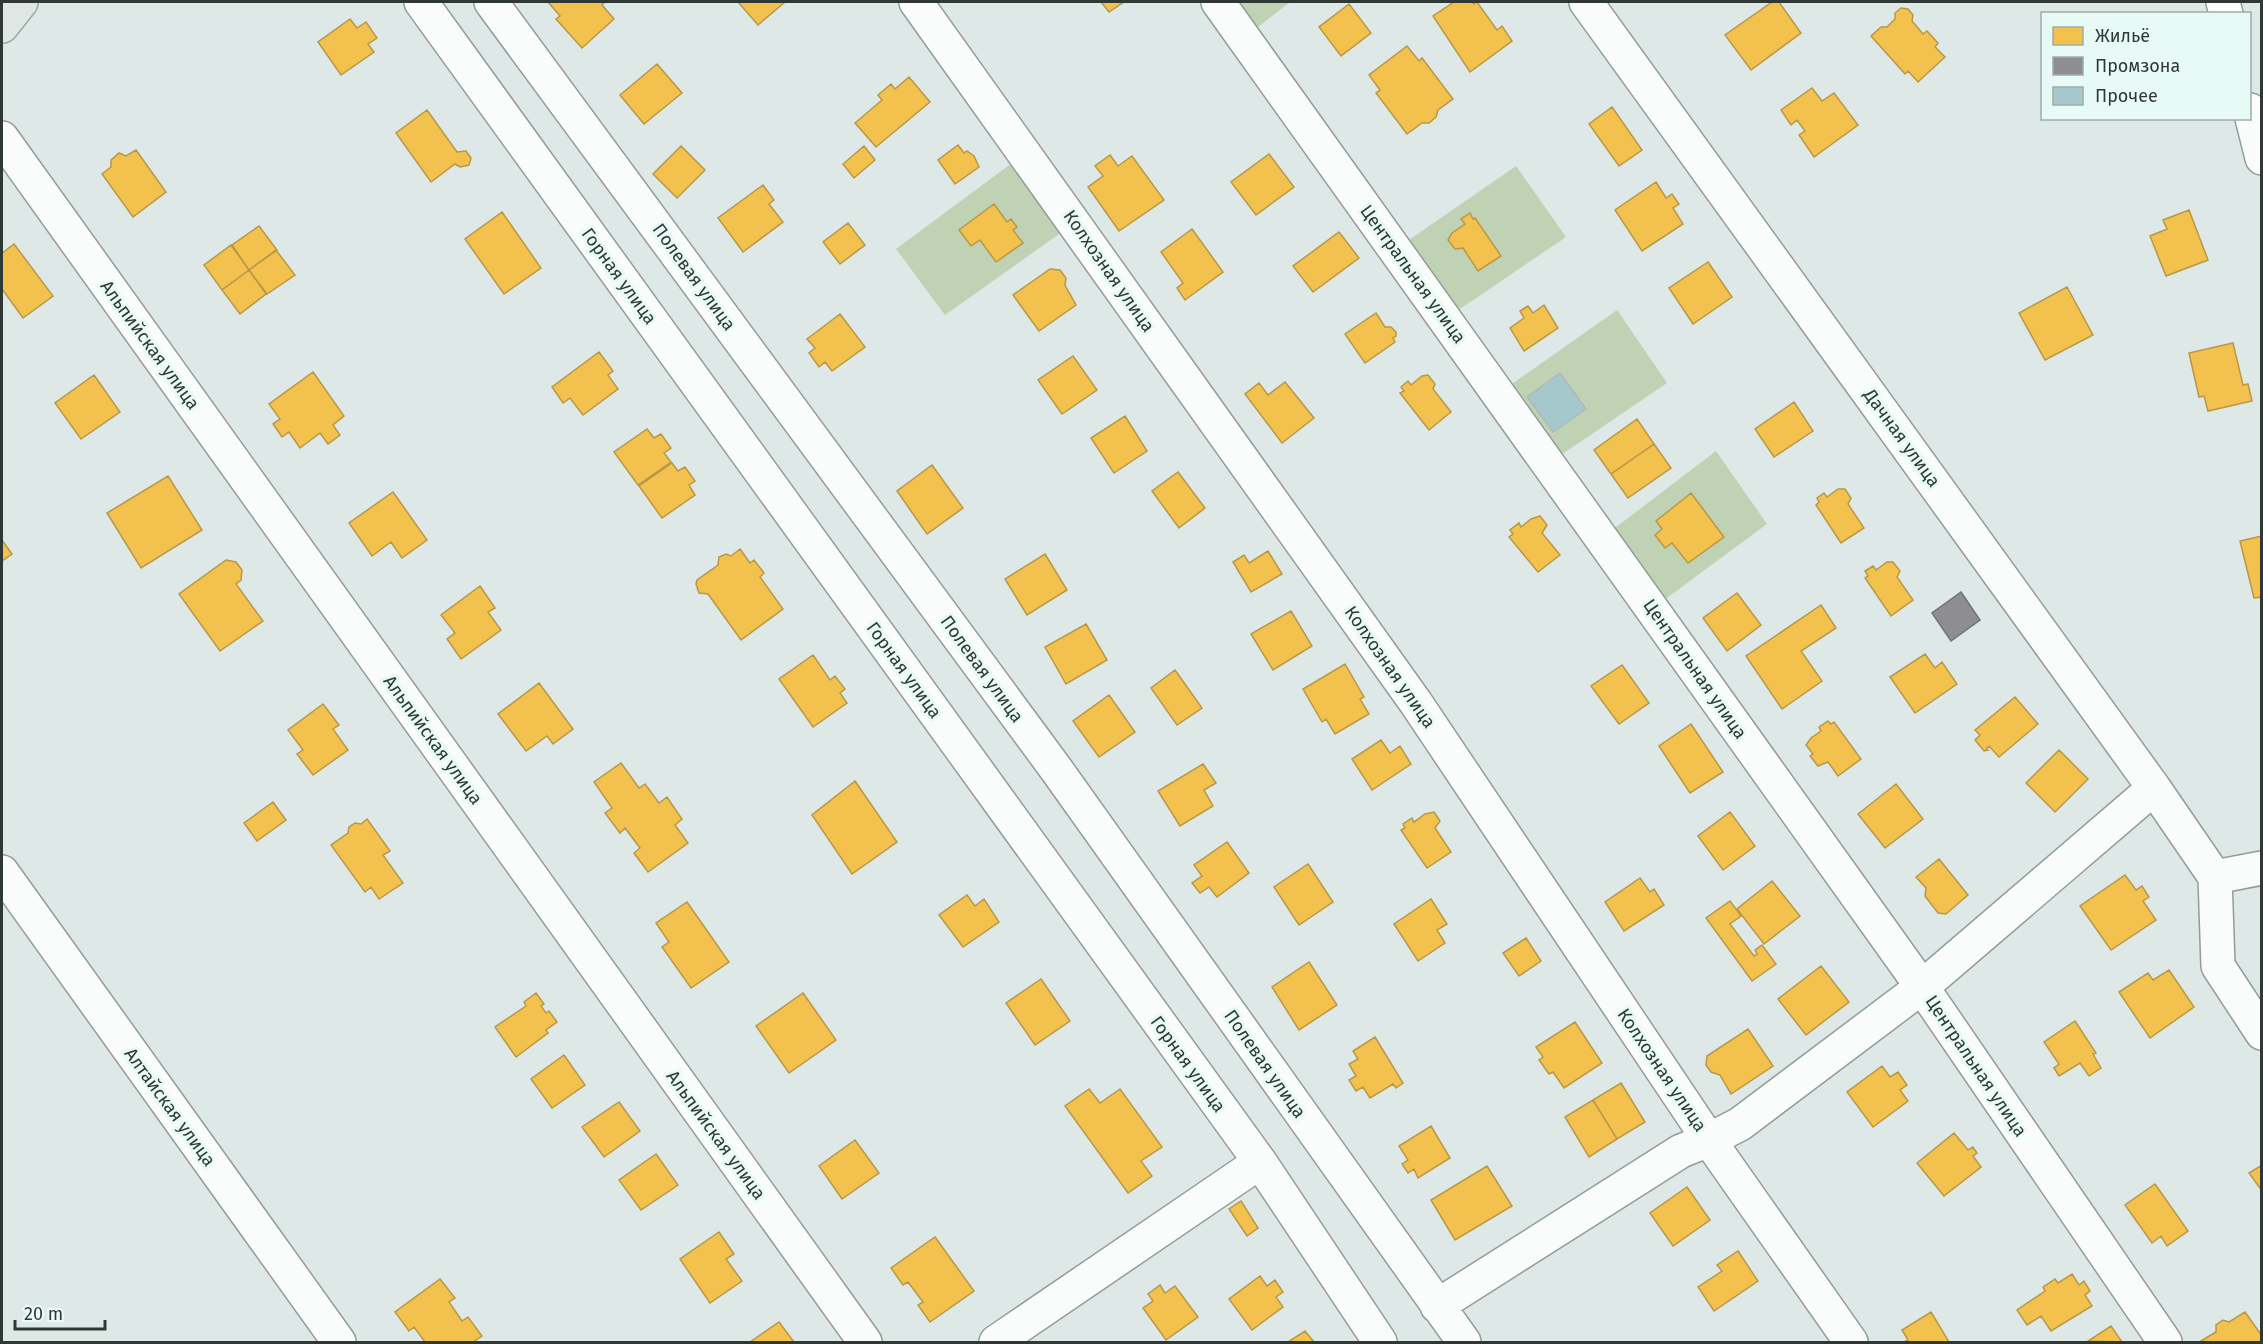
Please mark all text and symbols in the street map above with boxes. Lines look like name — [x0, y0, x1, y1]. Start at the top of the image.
legend — [2041, 12, 2251, 120]
text: Жильё — [2095, 25, 2150, 47]
text: Промзона — [2095, 55, 2180, 77]
text: Прочее — [2095, 85, 2158, 107]
street label: Центральная улица — [1355, 200, 1471, 348]
street label: Колхозная улица — [1059, 206, 1159, 336]
street label: Полевая улица — [648, 219, 740, 335]
street label: Горная улица — [577, 223, 661, 329]
street label: Альпийская улица — [96, 276, 204, 414]
street label: Дачная улица — [1858, 384, 1945, 491]
street label: Центральная улица — [1638, 595, 1752, 743]
street label: Колхозная улица — [1340, 602, 1440, 732]
street label: Полевая улица — [936, 611, 1028, 727]
street label: Горная улица — [862, 617, 946, 723]
street label: Альпийская улица — [379, 671, 487, 809]
street label: Центральная улица — [1921, 991, 2031, 1141]
street label: Колхозная улица — [1613, 1004, 1711, 1136]
street label: Полевая улица — [1219, 1006, 1311, 1122]
street label: Горная улица — [1146, 1011, 1230, 1117]
street label: Алтайская улица — [120, 1044, 220, 1170]
street label: Альпийская улица — [662, 1066, 770, 1204]
scale bar — [15, 1293, 105, 1331]
text: 20 m — [24, 1303, 63, 1325]

